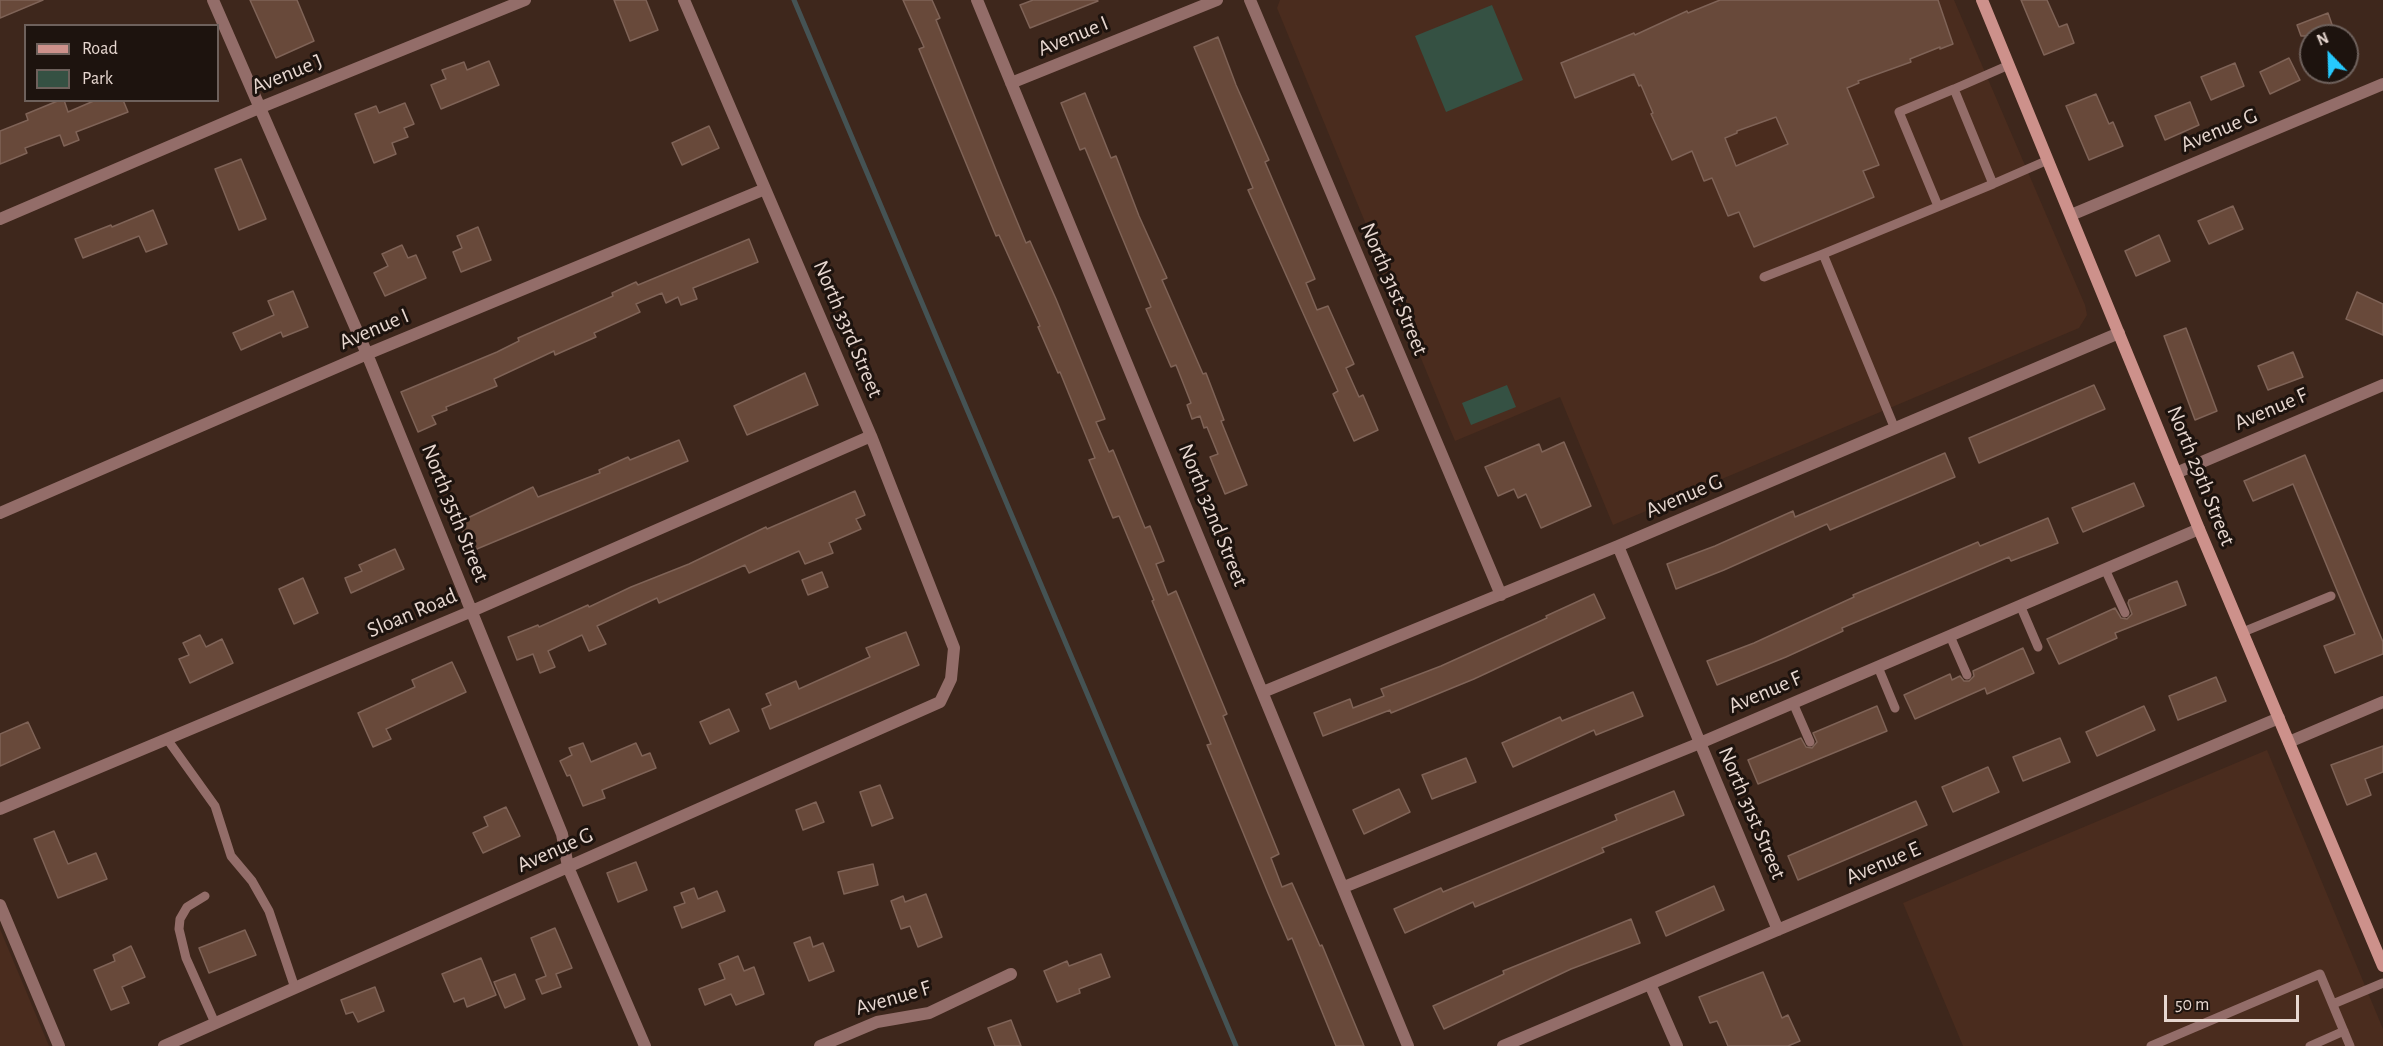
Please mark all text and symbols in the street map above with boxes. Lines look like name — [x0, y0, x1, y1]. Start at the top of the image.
street label: Avenue I — [1034, 10, 1112, 62]
legend — [24, 24, 219, 102]
north arrow — [2299, 24, 2359, 84]
text: N — [2315, 30, 2331, 49]
text: Road — [82, 40, 118, 58]
street label: Avenue J — [247, 48, 327, 100]
text: Park — [82, 70, 113, 88]
street label: Avenue G — [2177, 102, 2261, 158]
street label: North 31st Street — [1354, 219, 1434, 359]
street label: North 33rd Street — [807, 256, 889, 402]
street label: Avenue I — [335, 302, 413, 356]
street label: Avenue F — [2230, 382, 2312, 436]
street label: North 29th Street — [2161, 402, 2241, 550]
street label: North 35th Street — [415, 440, 495, 586]
street label: North 32nd Street — [1172, 440, 1254, 590]
street label: Avenue G — [1642, 468, 1726, 524]
street label: Sloan Road — [363, 582, 461, 644]
street label: Avenue F — [1724, 665, 1806, 719]
street label: North 31st Street — [1712, 743, 1792, 883]
street label: Avenue G — [513, 821, 597, 879]
street label: Avenue E — [1842, 836, 1924, 890]
street label: Avenue F — [852, 975, 934, 1021]
scale bar — [2167, 983, 2302, 1021]
text: 50 m — [2175, 996, 2209, 1014]

